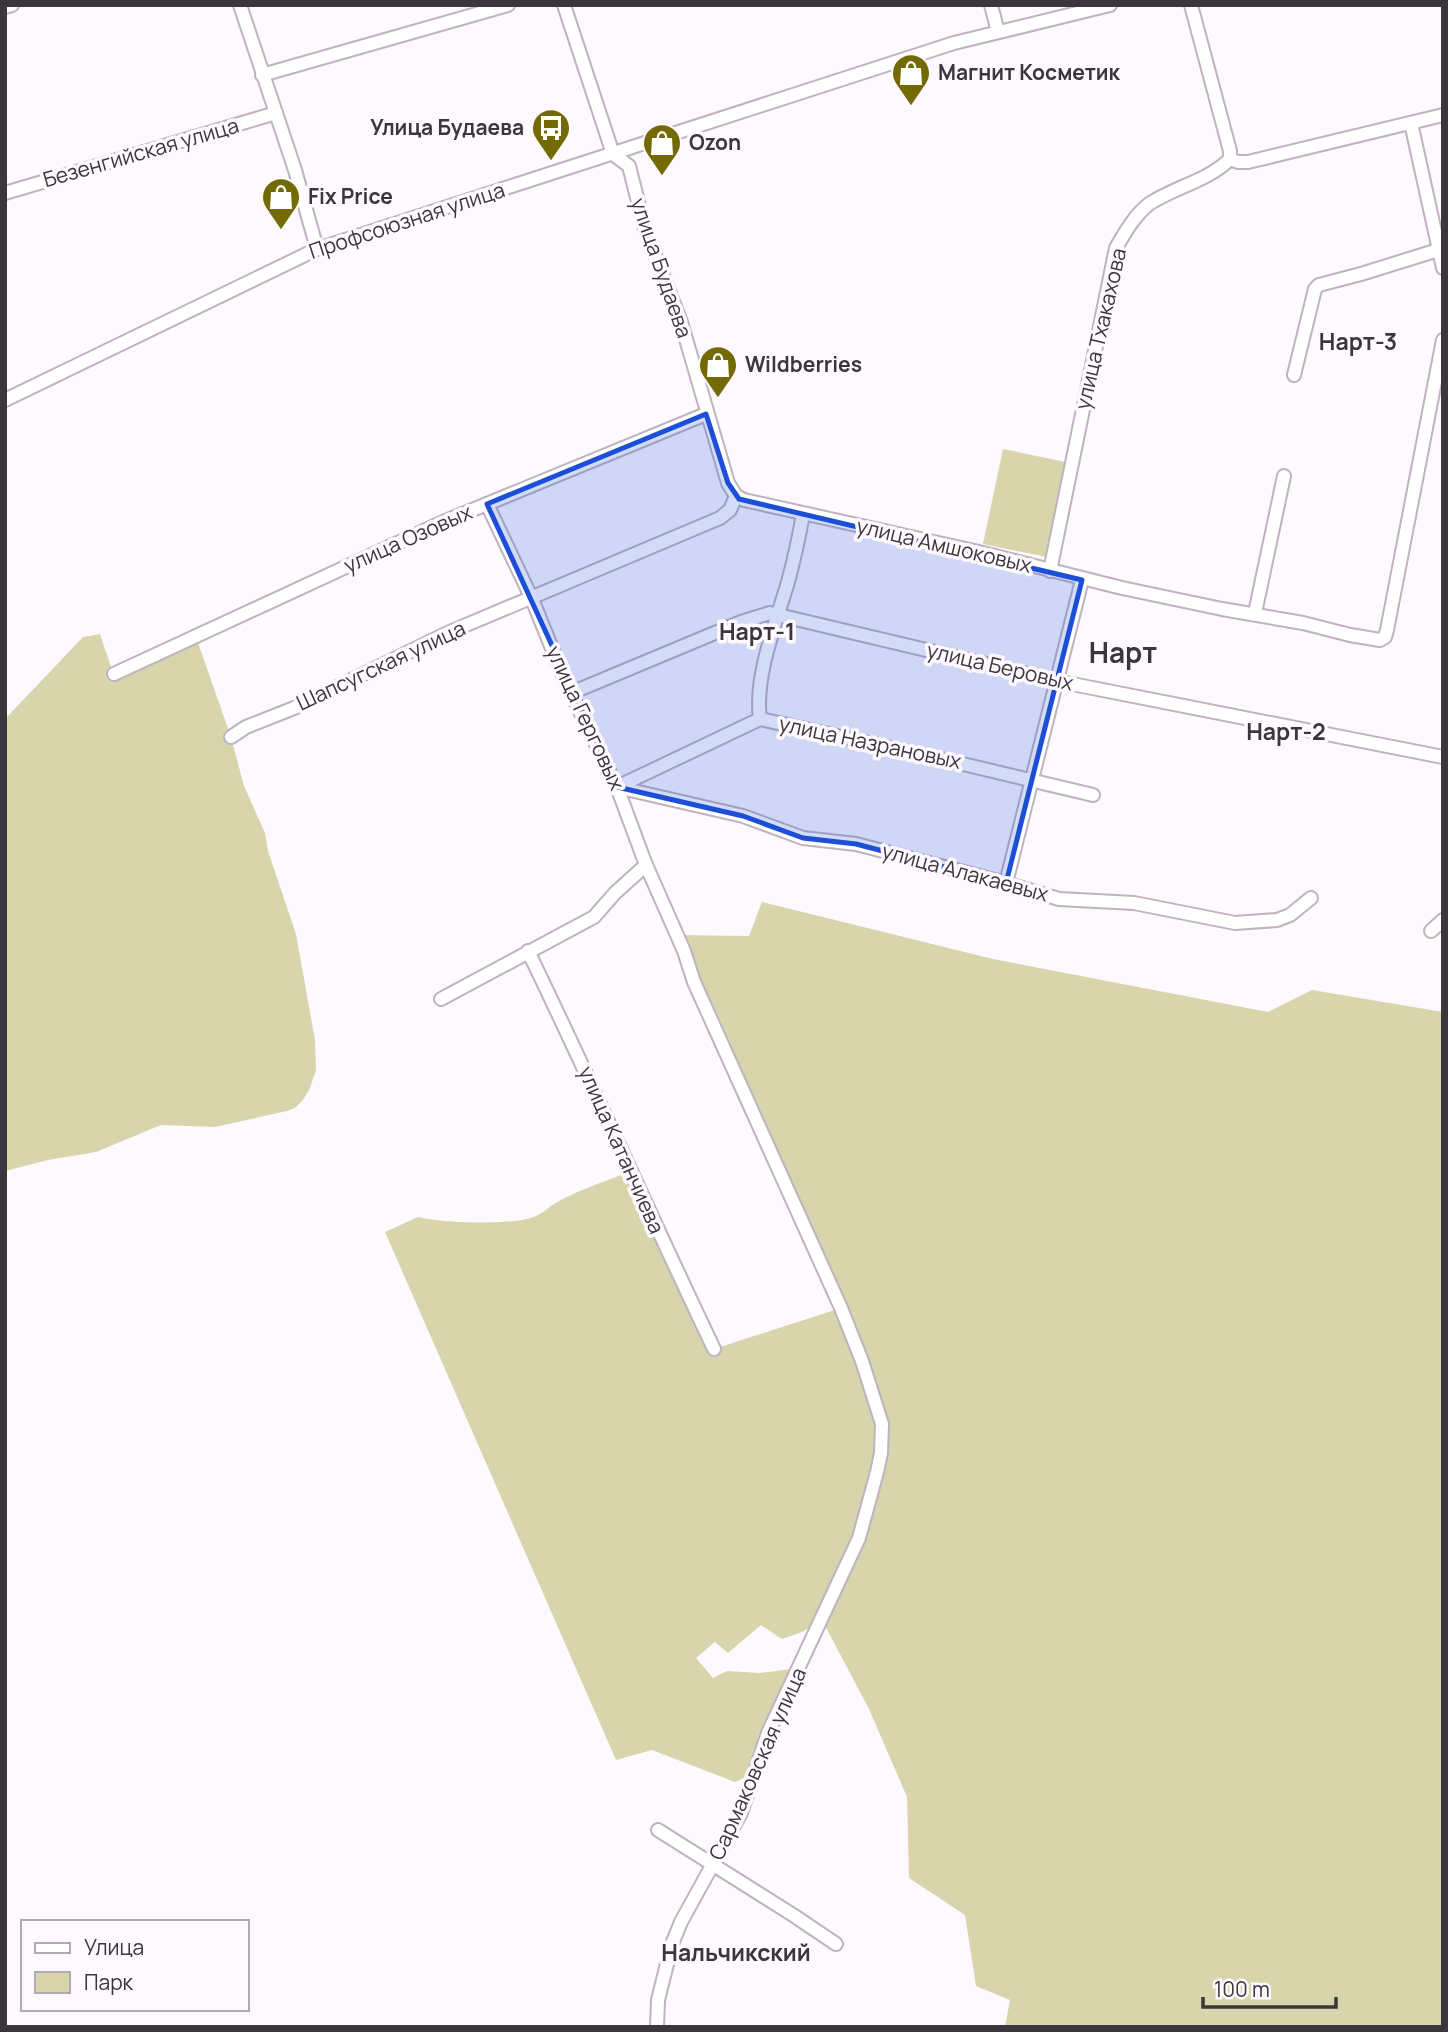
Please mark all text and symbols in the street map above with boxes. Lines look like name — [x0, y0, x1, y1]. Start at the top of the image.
shop icon: Магнит Косметик — [890, 52, 932, 107]
place label: Магнит Косметик — [938, 58, 1121, 86]
bus stop icon: Улица Будаева — [530, 107, 572, 162]
street label: Безенгийская улица — [40, 111, 242, 193]
place label: Улица Будаева — [370, 113, 524, 141]
shop icon: Ozon — [641, 122, 683, 177]
place label: Ozon — [689, 128, 741, 156]
street label: Профсоюзная улица — [305, 175, 508, 265]
shop icon: Fix Price — [260, 176, 302, 231]
place label: Fix Price — [308, 182, 393, 210]
street label: улица Будаева — [625, 194, 699, 341]
street label: улица Тхакахова — [1068, 245, 1132, 412]
district label: Нарт-3 — [1319, 325, 1397, 357]
shop icon: Wildberries — [697, 344, 739, 399]
place label: Wildberries — [745, 350, 862, 378]
street label: улица Озовых — [339, 497, 476, 579]
street label: улица Амшоковых — [854, 511, 1034, 579]
street label: Шапсугская улица — [292, 614, 470, 717]
district label: Нарт-1 — [719, 615, 795, 647]
district label: Нарт — [1089, 633, 1157, 671]
street label: улица Беровых — [924, 636, 1076, 697]
street label: улица Герговых — [540, 641, 632, 794]
street label: улица Назрановых — [777, 709, 964, 775]
district label: Нарт-2 — [1246, 715, 1326, 747]
street label: улица Алакаевых — [879, 836, 1052, 908]
street label: улица Катанчиева — [572, 1061, 671, 1238]
street label: Сармаковская улица — [702, 1663, 812, 1864]
legend — [21, 1920, 248, 2011]
text: Улица — [84, 1933, 144, 1961]
district label: Нальчикский — [661, 1936, 811, 1968]
scale bar — [1203, 1966, 1336, 2010]
text: Парк — [84, 1968, 134, 1996]
text: 100 m — [1214, 1975, 1270, 2003]

